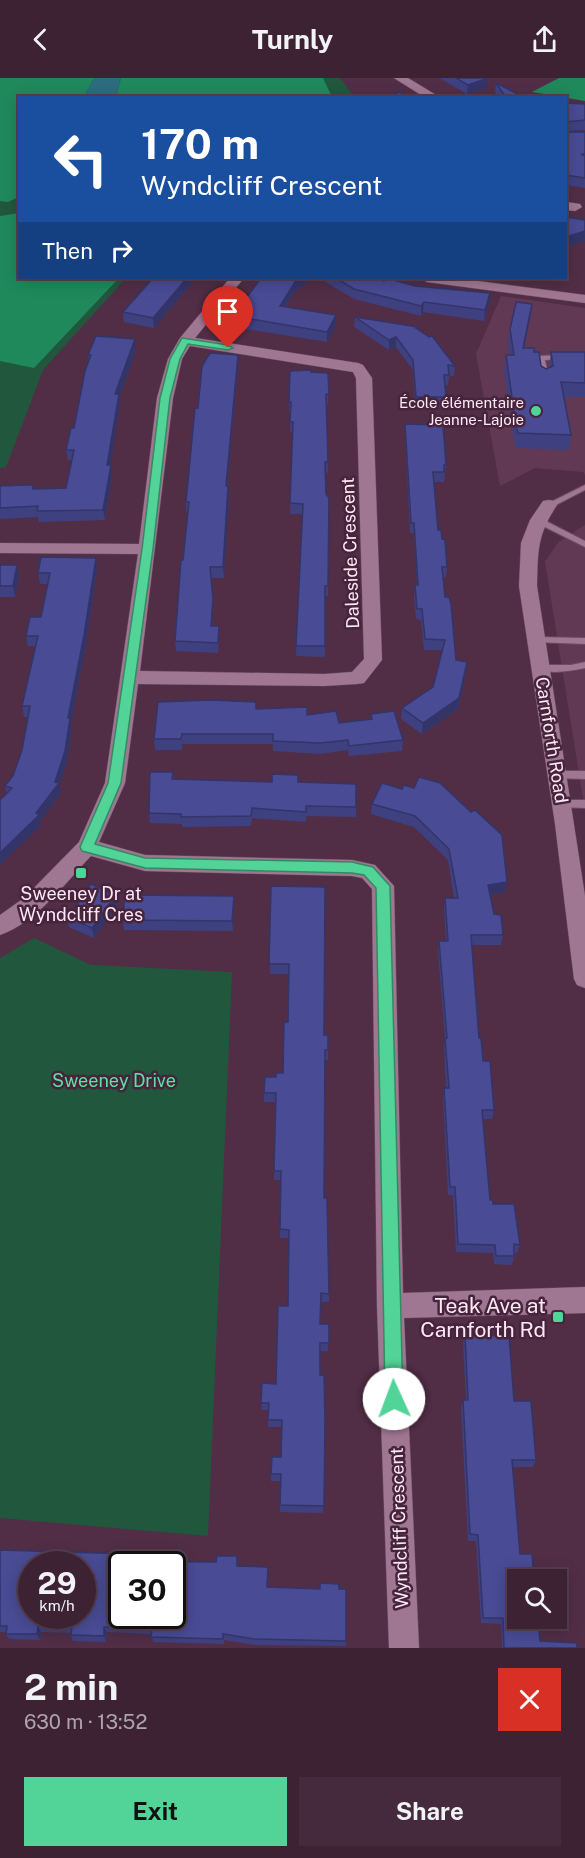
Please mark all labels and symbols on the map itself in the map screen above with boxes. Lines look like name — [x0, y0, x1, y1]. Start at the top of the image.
pin — [202, 286, 253, 348]
place label: École élémentaire Jeanne-Lajoie — [399, 394, 524, 428]
marker: École élémentaire Jeanne-Lajoie — [529, 404, 543, 418]
street label: Daleside Crescent — [337, 477, 363, 629]
street label: Carnforth Road — [532, 675, 572, 805]
marker: Sweeney Dr at Wyndcliff Cres — [74, 866, 88, 880]
place label: Sweeney Dr at Wyndcliff Cres — [19, 883, 143, 925]
park label: Sweeney Drive — [52, 1070, 176, 1091]
place label: Teak Ave at Carnforth Rd — [420, 1293, 546, 1342]
marker: Teak Ave at Carnforth Rd — [551, 1310, 565, 1324]
position arrow — [362, 1367, 426, 1431]
street label: Wyndcliff Crescent — [386, 1447, 412, 1609]
speed limit sign: 30 — [108, 1551, 186, 1629]

